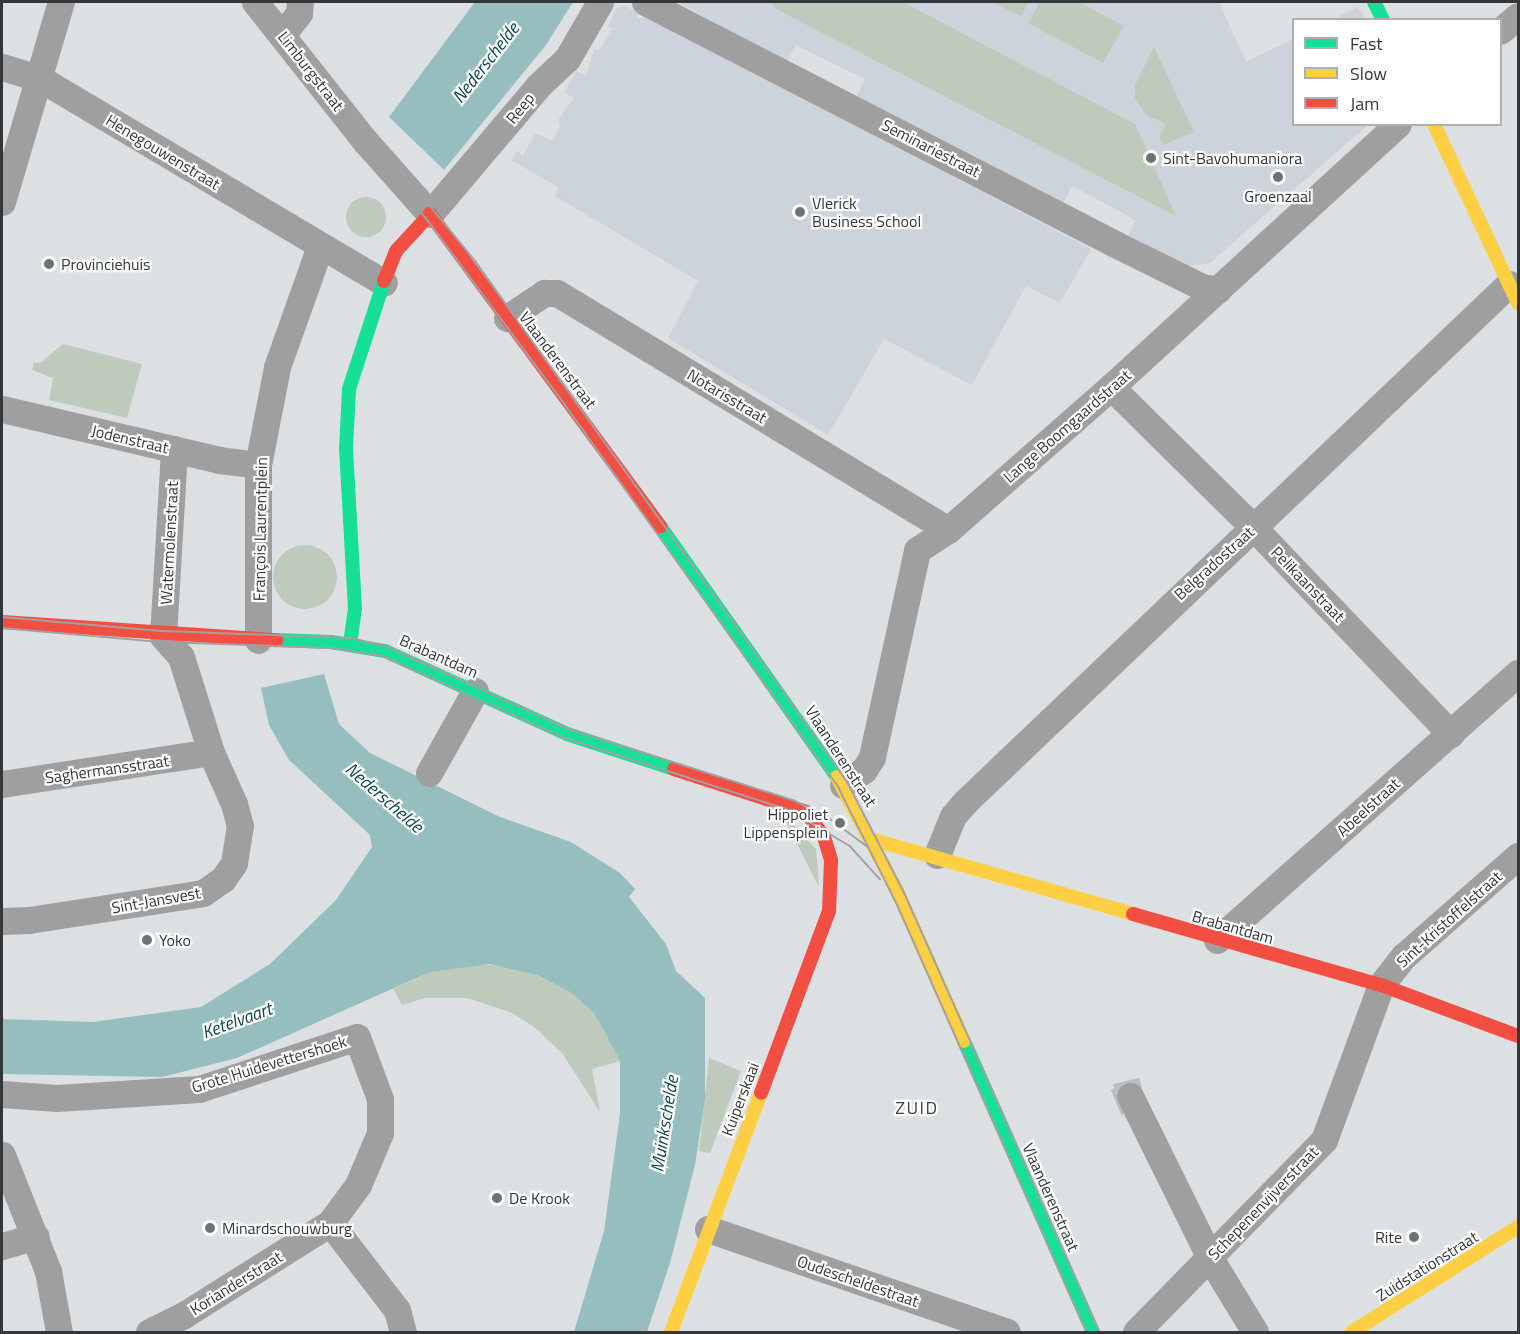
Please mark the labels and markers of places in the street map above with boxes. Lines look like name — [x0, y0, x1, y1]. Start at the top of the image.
place label: Sint-Bavohumaniora — [1163, 148, 1302, 168]
marker: Sint-Bavohumaniora — [1144, 151, 1158, 165]
marker: Groenzaal — [1271, 170, 1285, 184]
place label: Groenzaal — [1244, 186, 1312, 206]
place label: Vlerick Business School — [812, 193, 921, 231]
marker: Vlerick Business School — [793, 205, 807, 219]
place label: Provinciehuis — [61, 254, 151, 274]
marker: Provinciehuis — [42, 257, 56, 271]
place label: Hippoliet Lippensplein — [744, 804, 828, 842]
marker: Hippoliet Lippensplein — [833, 816, 847, 830]
place label: Yoko — [159, 930, 191, 950]
marker: Yoko — [140, 933, 154, 947]
place label: De Krook — [509, 1188, 570, 1208]
marker: De Krook — [490, 1191, 504, 1205]
place label: Minardschouwburg — [222, 1218, 352, 1238]
marker: Minardschouwburg — [203, 1221, 217, 1235]
place label: Rite — [1375, 1227, 1402, 1247]
marker: Rite — [1407, 1230, 1421, 1244]

